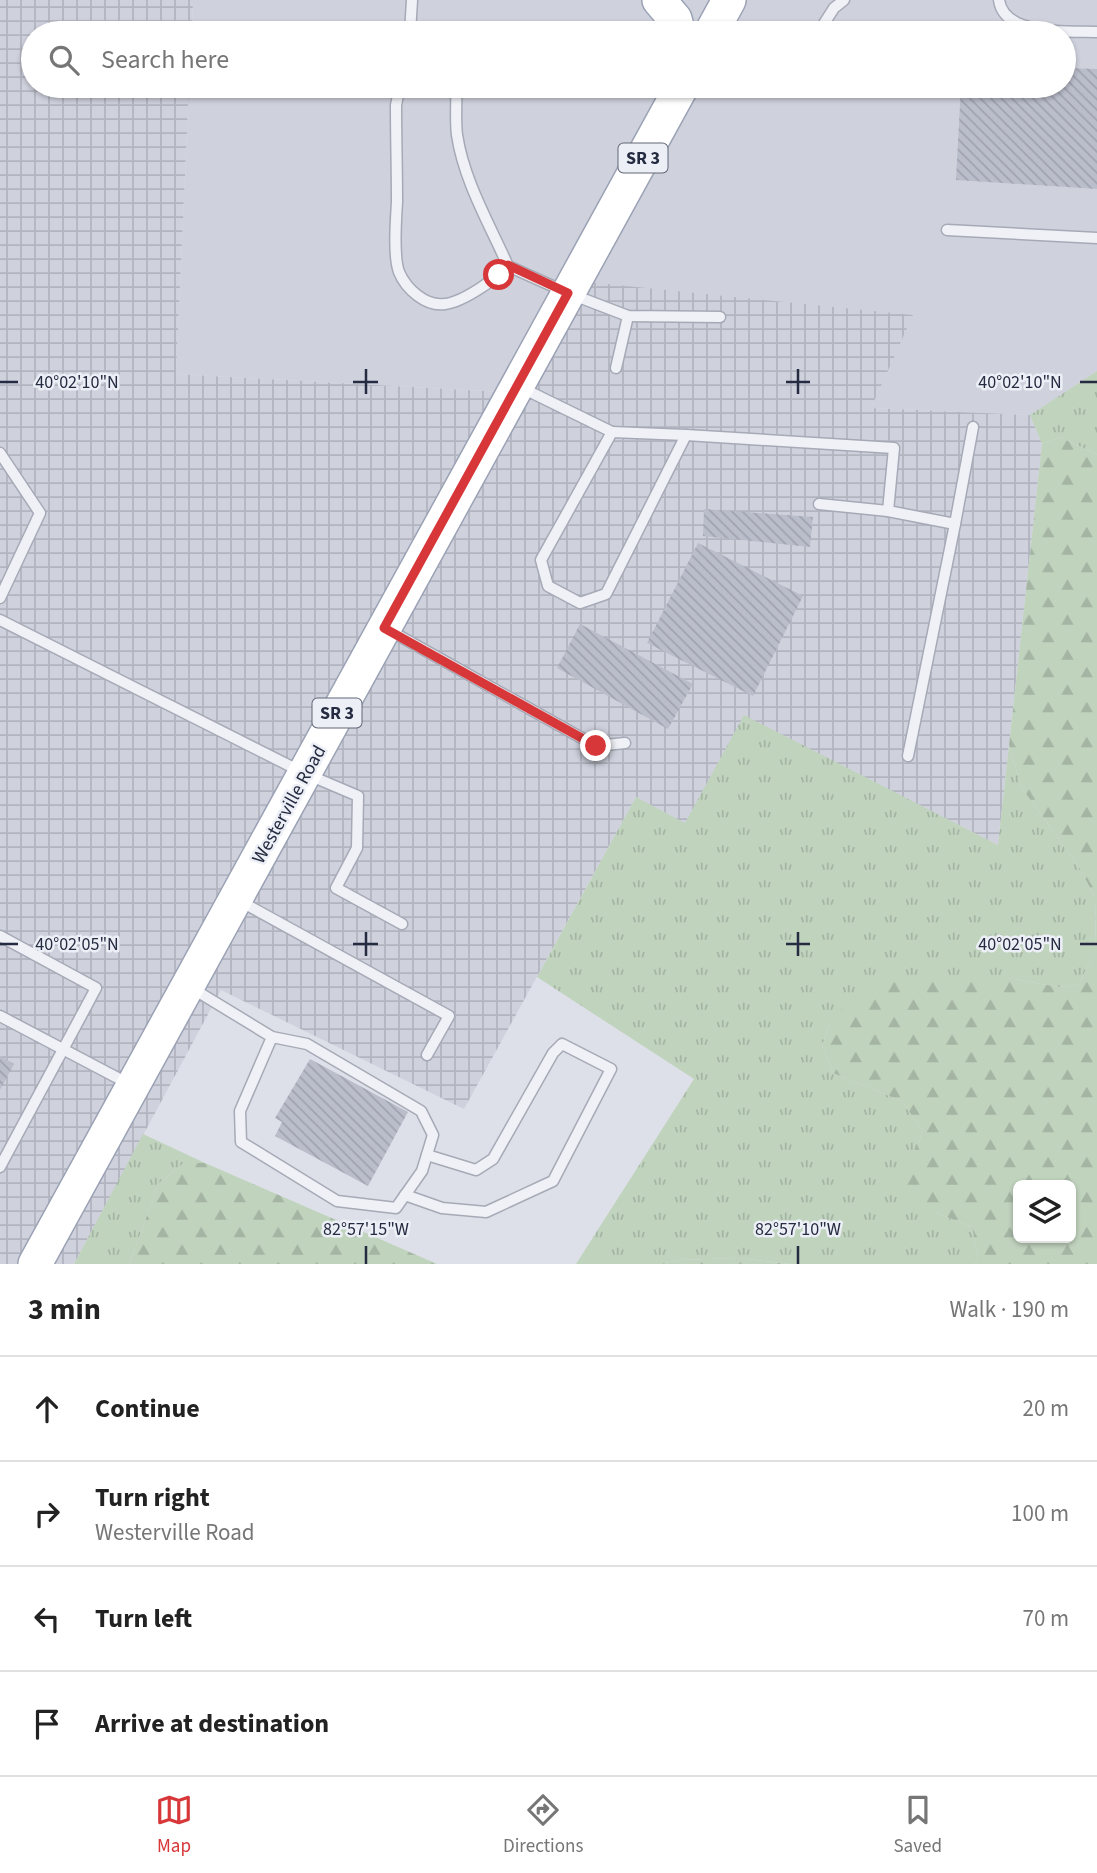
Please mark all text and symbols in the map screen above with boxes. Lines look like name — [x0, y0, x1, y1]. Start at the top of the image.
search box — [21, 21, 1076, 98]
icon: search — [45, 41, 83, 79]
text: Search here — [101, 41, 229, 78]
road number: SR 3 — [618, 144, 668, 173]
route start — [483, 259, 514, 290]
text: 40°02'10"N — [35, 370, 119, 395]
text: 40°02'10"N — [978, 370, 1062, 395]
road number: SR 3 — [312, 698, 362, 728]
route end — [580, 730, 611, 761]
street label: Westerville Road — [246, 741, 333, 869]
text: 40°02'05"N — [35, 932, 119, 957]
text: 40°02'05"N — [978, 932, 1062, 957]
map controls — [1013, 1180, 1076, 1243]
button: layers — [1013, 1180, 1076, 1243]
text: 82°57'15"W — [323, 1217, 409, 1242]
text: 82°57'10"W — [755, 1217, 841, 1242]
text: 3 min — [28, 1288, 101, 1331]
text: Walk · 190 m — [950, 1293, 1069, 1326]
icon: ahead — [28, 1390, 66, 1428]
text: Continue — [95, 1390, 200, 1427]
text: 20 m — [1022, 1392, 1069, 1425]
text: Turn right — [95, 1479, 210, 1516]
icon: right — [28, 1495, 66, 1533]
text: 100 m — [1011, 1497, 1069, 1530]
text: Westerville Road — [95, 1516, 255, 1549]
icon: left — [28, 1600, 66, 1638]
text: Turn left — [95, 1600, 192, 1637]
text: 70 m — [1022, 1602, 1069, 1635]
icon: arrive — [28, 1705, 66, 1743]
text: Arrive at destination — [95, 1705, 329, 1742]
tab: Map — [155, 1791, 193, 1860]
tab: Directions — [503, 1791, 583, 1860]
tab: Saved — [893, 1791, 942, 1860]

